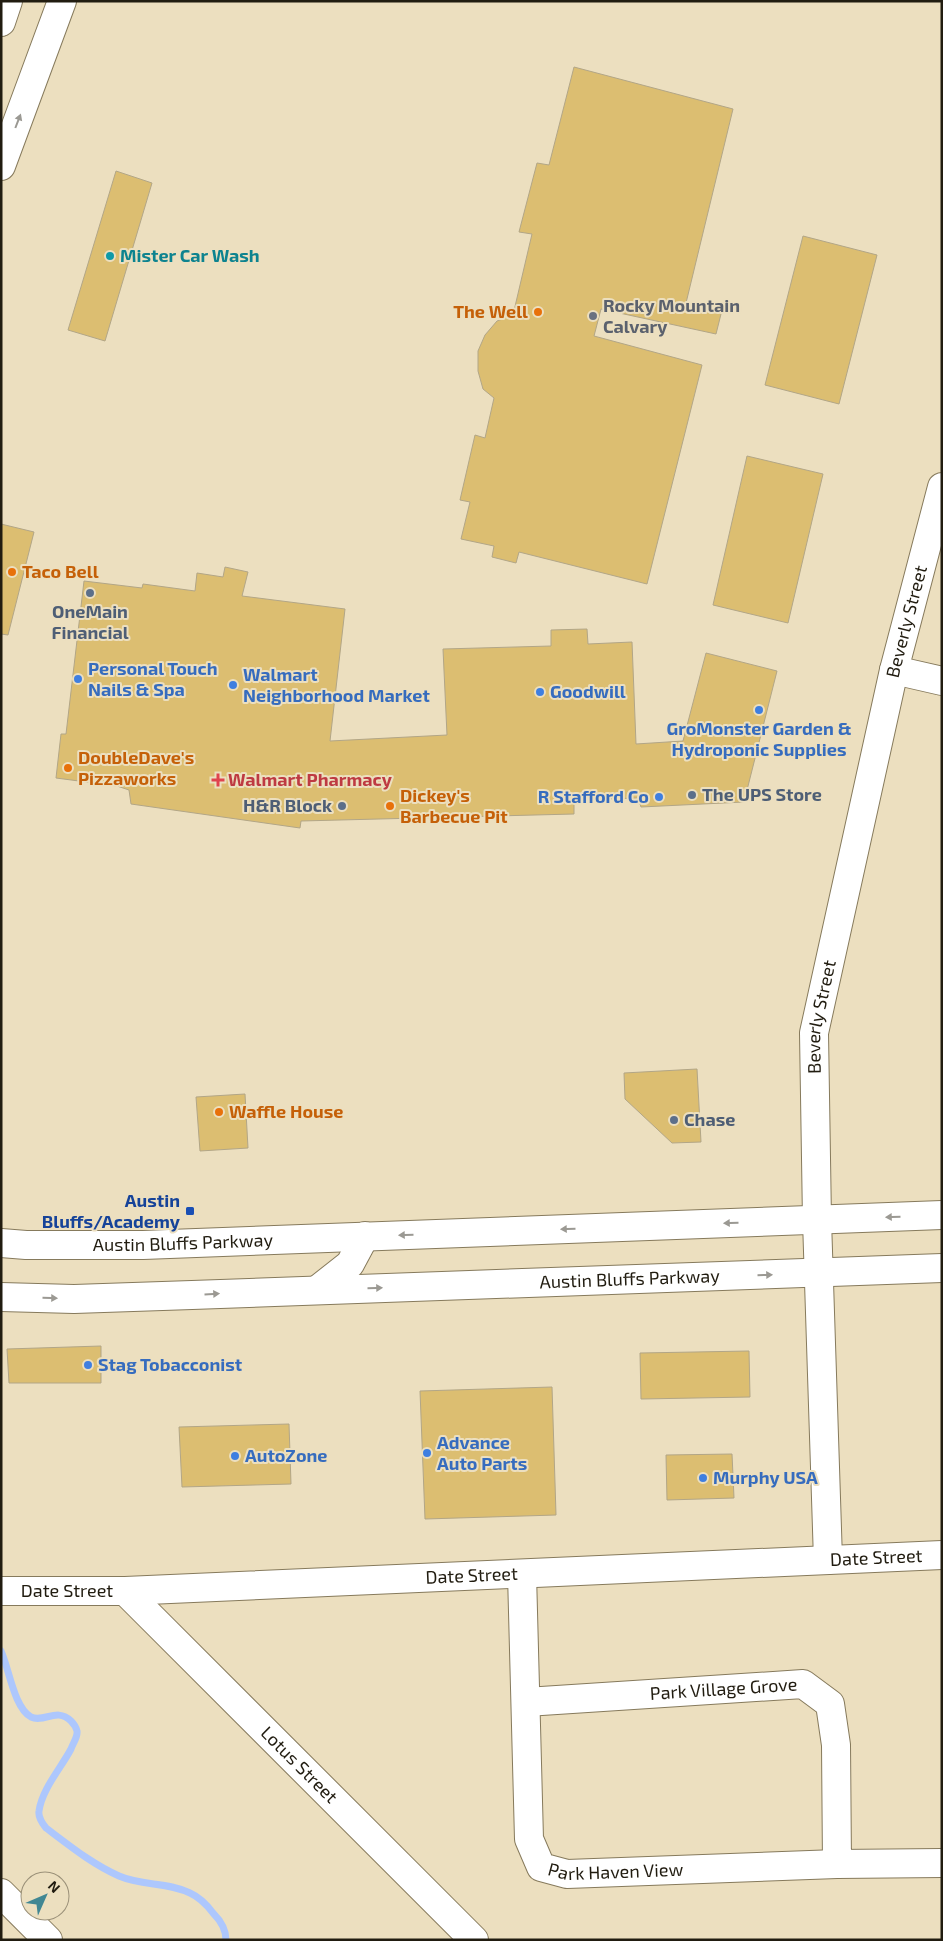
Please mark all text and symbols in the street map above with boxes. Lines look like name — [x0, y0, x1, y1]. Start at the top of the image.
one-way arrow — [14, 113, 22, 128]
place label: Mister Car Wash — [120, 244, 260, 266]
marker: Mister Car Wash — [104, 250, 116, 262]
place label: Rocky Mountain Calvary — [603, 294, 740, 337]
place label: The Well — [453, 300, 528, 322]
marker: The Well — [532, 306, 544, 318]
marker: Rocky Mountain Calvary — [587, 310, 599, 322]
place label: Taco Bell — [22, 560, 99, 582]
street label: Beverly Street — [881, 563, 931, 680]
marker: Taco Bell — [6, 566, 18, 578]
marker: OneMain Financial — [84, 587, 96, 599]
place label: OneMain Financial — [51, 600, 129, 643]
place label: Personal Touch Nails & Spa — [88, 657, 217, 700]
place label: Walmart Neighborhood Market — [243, 663, 430, 706]
marker: Personal Touch Nails & Spa — [72, 673, 84, 685]
marker: Walmart Neighborhood Market — [227, 679, 239, 691]
place label: Goodwill — [550, 680, 626, 702]
marker: Goodwill — [534, 686, 546, 698]
marker: GroMonster Garden & Hydroponic Supplies — [753, 704, 765, 716]
place label: GroMonster Garden & Hydroponic Supplies — [667, 717, 852, 760]
place label: DoubleDave's Pizzaworks — [78, 746, 194, 789]
marker: DoubleDave's Pizzaworks — [62, 762, 74, 774]
place label: Walmart Pharmacy — [228, 768, 393, 790]
marker: Walmart Pharmacy — [212, 774, 224, 786]
place label: The UPS Store — [702, 783, 822, 805]
place label: Dickey's Barbecue Pit — [400, 784, 508, 827]
place label: R Stafford Co — [538, 785, 649, 807]
marker: The UPS Store — [686, 789, 698, 801]
marker: R Stafford Co — [653, 791, 665, 803]
place label: H&R Block — [243, 794, 332, 816]
marker: H&R Block — [336, 800, 348, 812]
marker: Dickey's Barbecue Pit — [384, 800, 396, 812]
street label: Beverly Street — [802, 958, 840, 1074]
place label: Waffle House — [229, 1100, 343, 1122]
marker: Waffle House — [213, 1106, 225, 1118]
place label: Chase — [684, 1108, 735, 1130]
marker: Chase — [668, 1114, 680, 1126]
place label: Austin Bluffs/Academy — [42, 1189, 181, 1232]
marker: Austin Bluffs/Academy — [184, 1205, 196, 1217]
one-way arrow — [885, 1213, 901, 1221]
one-way arrow — [722, 1219, 738, 1227]
one-way arrow — [560, 1225, 576, 1233]
street label: Austin Bluffs Parkway — [93, 1228, 274, 1255]
one-way arrow — [398, 1231, 414, 1239]
street label: Austin Bluffs Parkway — [539, 1264, 721, 1292]
one-way arrow — [757, 1271, 773, 1279]
one-way arrow — [367, 1284, 383, 1292]
one-way arrow — [205, 1290, 221, 1298]
one-way arrow — [42, 1294, 58, 1302]
place label: Stag Tobacconist — [98, 1353, 243, 1375]
marker: Stag Tobacconist — [82, 1359, 94, 1371]
place label: Advance Auto Parts — [437, 1431, 527, 1474]
place label: AutoZone — [245, 1444, 327, 1466]
marker: Advance Auto Parts — [421, 1447, 433, 1459]
marker: AutoZone — [229, 1450, 241, 1462]
place label: Murphy USA — [713, 1466, 818, 1488]
marker: Murphy USA — [697, 1472, 709, 1484]
street label: Date Street — [830, 1544, 923, 1570]
street label: Date Street — [425, 1562, 518, 1588]
street label: Date Street — [21, 1579, 113, 1601]
street label: Park Village Grove — [649, 1672, 798, 1704]
street label: Lotus Street — [257, 1721, 343, 1807]
street label: Park Haven View — [546, 1857, 684, 1884]
north arrow — [20, 1871, 70, 1921]
text: N — [45, 1877, 64, 1896]

